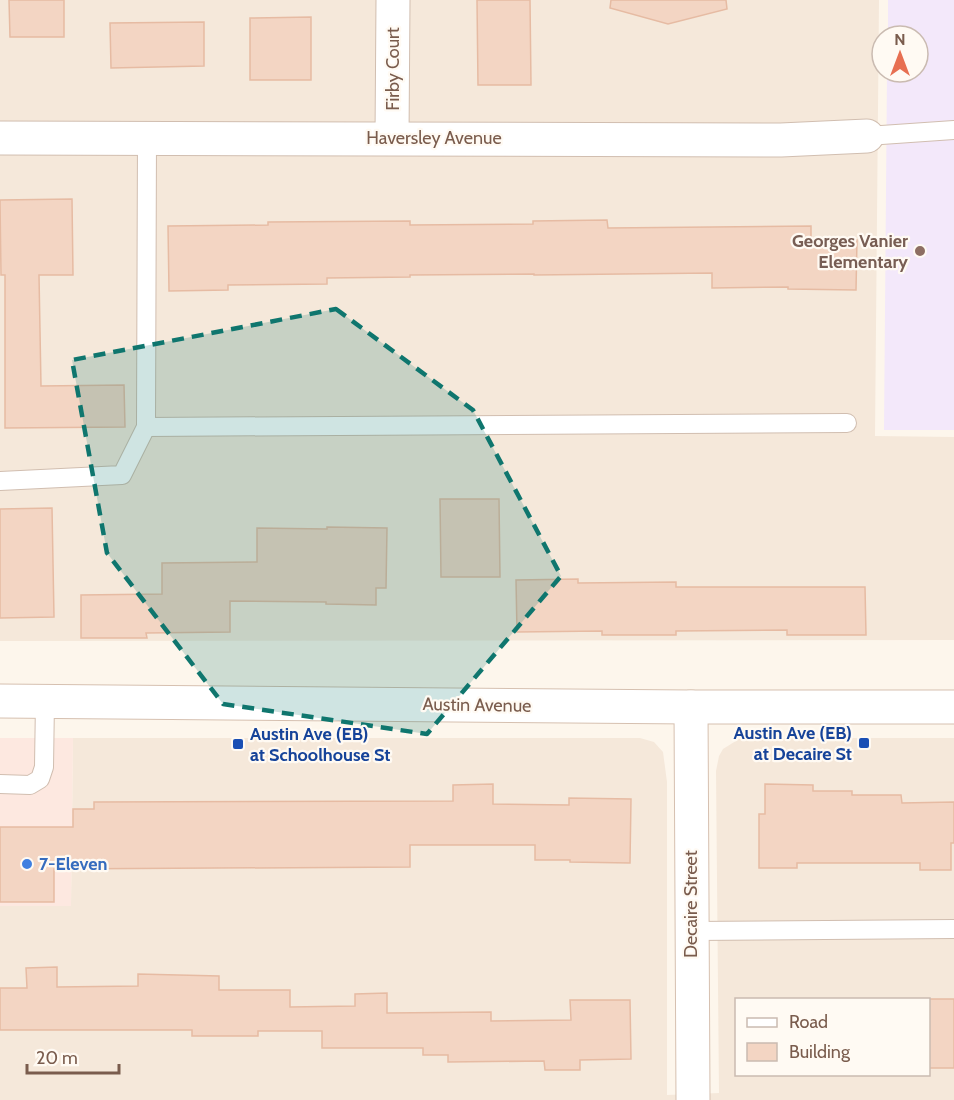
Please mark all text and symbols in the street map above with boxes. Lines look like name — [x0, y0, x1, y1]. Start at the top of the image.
north arrow — [870, 24, 930, 84]
street label: Firby Court — [382, 27, 404, 111]
text: N — [894, 30, 906, 49]
street label: Haversley Avenue — [366, 127, 502, 149]
place label: Georges Vanier Elementary — [792, 230, 908, 273]
marker: Georges Vanier Elementary — [913, 244, 927, 258]
street label: Austin Avenue — [422, 693, 532, 717]
place label: Austin Ave (EB) at Decaire St — [734, 722, 852, 765]
place label: Austin Ave (EB) at Schoolhouse St — [250, 723, 390, 766]
marker: Austin Ave (EB) at Decaire St — [857, 736, 871, 750]
marker: Austin Ave (EB) at Schoolhouse St — [231, 737, 245, 751]
street label: Decaire Street — [680, 850, 702, 958]
place label: 7-Eleven — [39, 853, 107, 875]
marker: 7-Eleven — [20, 857, 34, 871]
legend — [735, 998, 930, 1076]
text: Road — [789, 1011, 828, 1033]
scale bar — [27, 1037, 118, 1075]
text: Building — [789, 1041, 851, 1063]
text: 20 m — [36, 1047, 78, 1069]

